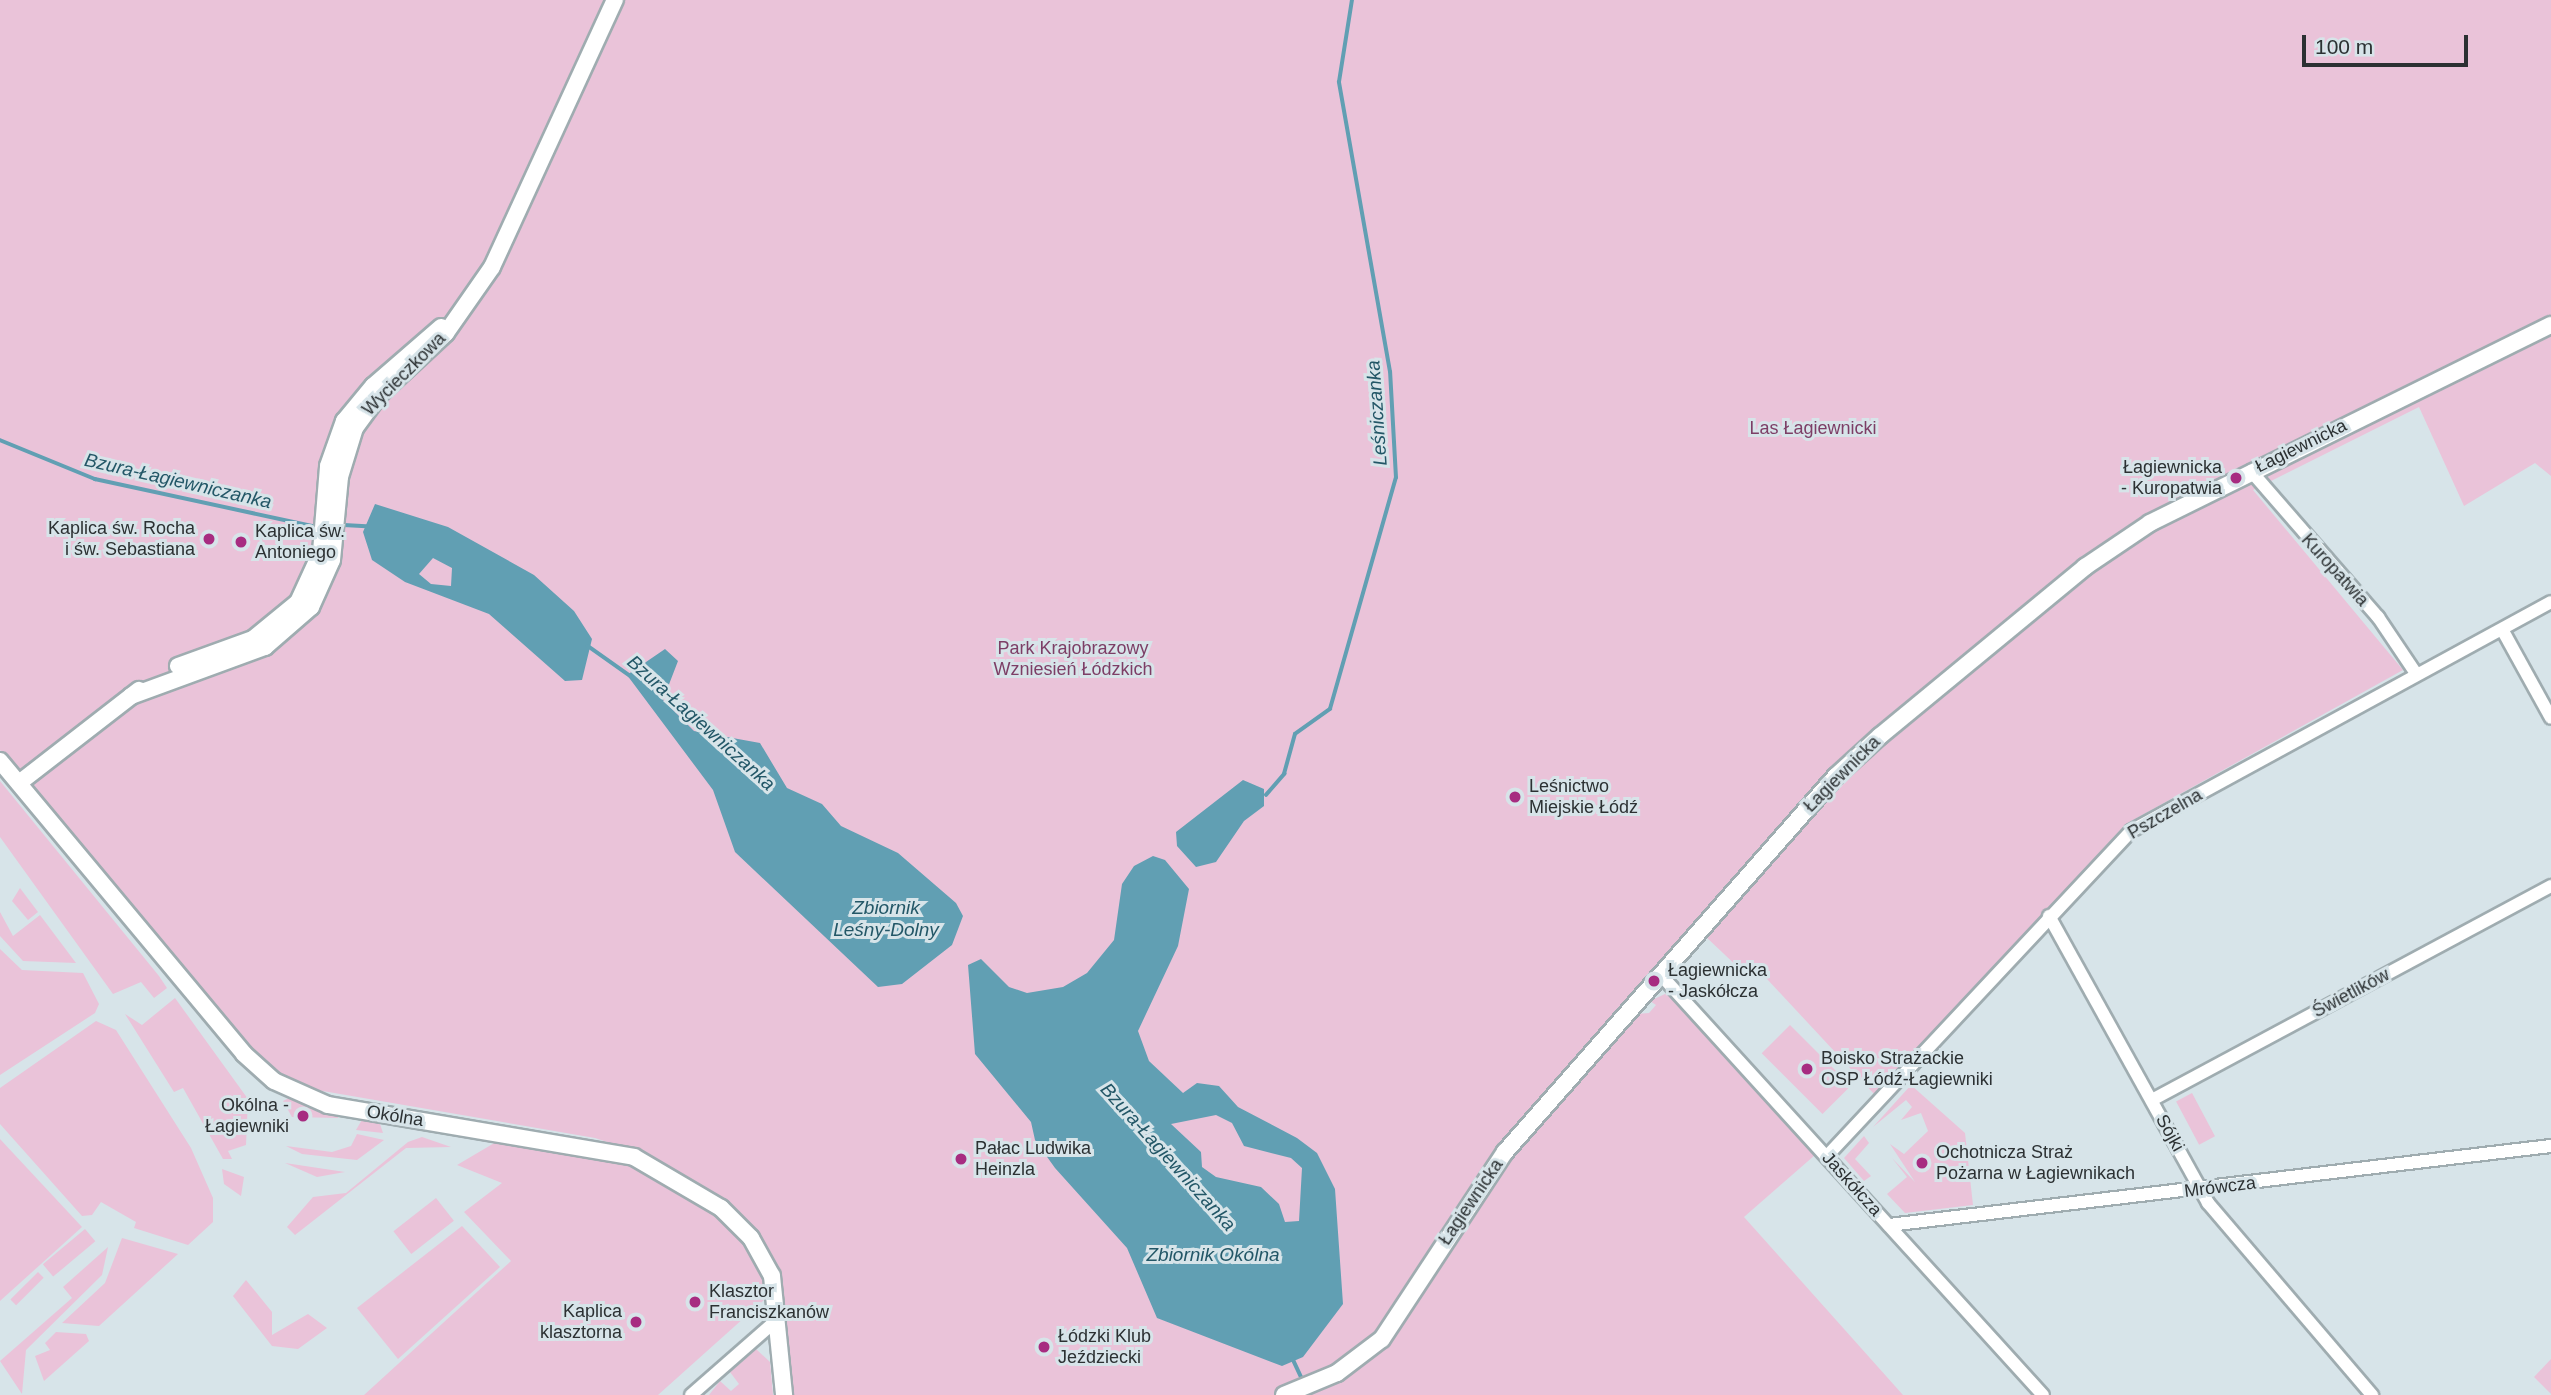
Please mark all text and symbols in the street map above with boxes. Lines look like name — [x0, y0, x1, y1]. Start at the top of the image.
scale bar — [2306, 21, 2472, 65]
text: 100 m — [2315, 35, 2373, 58]
street label: Wycieczkowa — [358, 328, 450, 420]
water label: Leśniczanka — [1362, 360, 1392, 466]
street label: Łagiewnicka — [2252, 415, 2350, 477]
park label: Las Łagiewnicki — [1749, 417, 1877, 439]
water label: Bzura-Łagiewniczanka — [82, 448, 274, 514]
place label: Łagiewnicka - Kuropatwia — [2121, 457, 2222, 500]
marker: Łagiewnicka - Kuropatwia — [2228, 470, 2244, 486]
place label: Kaplica św. Rocha i św. Sebastiana — [48, 518, 195, 560]
place label: Kaplica św. Antoniego — [255, 521, 345, 564]
street label: Kuropatwia — [2297, 529, 2373, 611]
marker: Kaplica św. Rocha i św. Sebastiana — [201, 531, 217, 547]
marker: Kaplica św. Antoniego — [233, 534, 249, 550]
park label: Park Krajobrazowy Wzniesień Łódzkich — [993, 638, 1153, 680]
water label: Bzura-Łagiewniczanka — [622, 651, 780, 795]
street label: Łagiewnicka — [1799, 731, 1885, 817]
place label: Leśnictwo Miejskie Łódź — [1529, 776, 1638, 818]
street label: Pszczelna — [2124, 784, 2206, 844]
marker: Leśnictwo Miejskie Łódź — [1507, 789, 1523, 805]
water label: Zbiornik Leśny-Dolny — [833, 897, 939, 941]
place label: Łagiewnicka - Jaskółcza — [1668, 960, 1767, 1002]
street label: Świetlików — [2309, 964, 2393, 1022]
marker: Łagiewnicka - Jaskółcza — [1646, 973, 1662, 989]
place label: Boisko Strażackie OSP Łódź-Łagiewniki — [1821, 1048, 1993, 1090]
marker: Boisko Strażackie OSP Łódź-Łagiewniki — [1799, 1061, 1815, 1077]
water label: Bzura-Łagiewniczanka — [1096, 1078, 1240, 1236]
place label: Okólna - Łagiewniki — [205, 1095, 289, 1138]
street label: Okólna — [365, 1101, 425, 1131]
marker: Okólna - Łagiewniki — [295, 1108, 311, 1124]
street label: Sójki — [2151, 1111, 2189, 1155]
place label: Pałac Ludwika Heinzla — [975, 1138, 1091, 1180]
place label: Ochotnicza Straż Pożarna w Łagiewnikach — [1936, 1142, 2135, 1184]
street label: Jaskółcza — [1818, 1147, 1886, 1221]
marker: Pałac Ludwika Heinzla — [953, 1151, 969, 1167]
street label: Łagiewnicka — [1434, 1155, 1508, 1249]
marker: Ochotnicza Straż Pożarna w Łagiewnikach — [1914, 1155, 1930, 1171]
street label: Mrówcza — [2183, 1172, 2257, 1202]
water label: Zbiornik Okólna — [1146, 1244, 1280, 1266]
place label: Klasztor Franciszkanów — [709, 1281, 829, 1324]
marker: Klasztor Franciszkanów — [687, 1294, 703, 1310]
place label: Kaplica klasztorna — [540, 1301, 622, 1344]
marker: Kaplica klasztorna — [628, 1314, 644, 1330]
place label: Łódzki Klub Jeździecki — [1058, 1326, 1151, 1368]
marker: Łódzki Klub Jeździecki — [1036, 1339, 1052, 1355]

